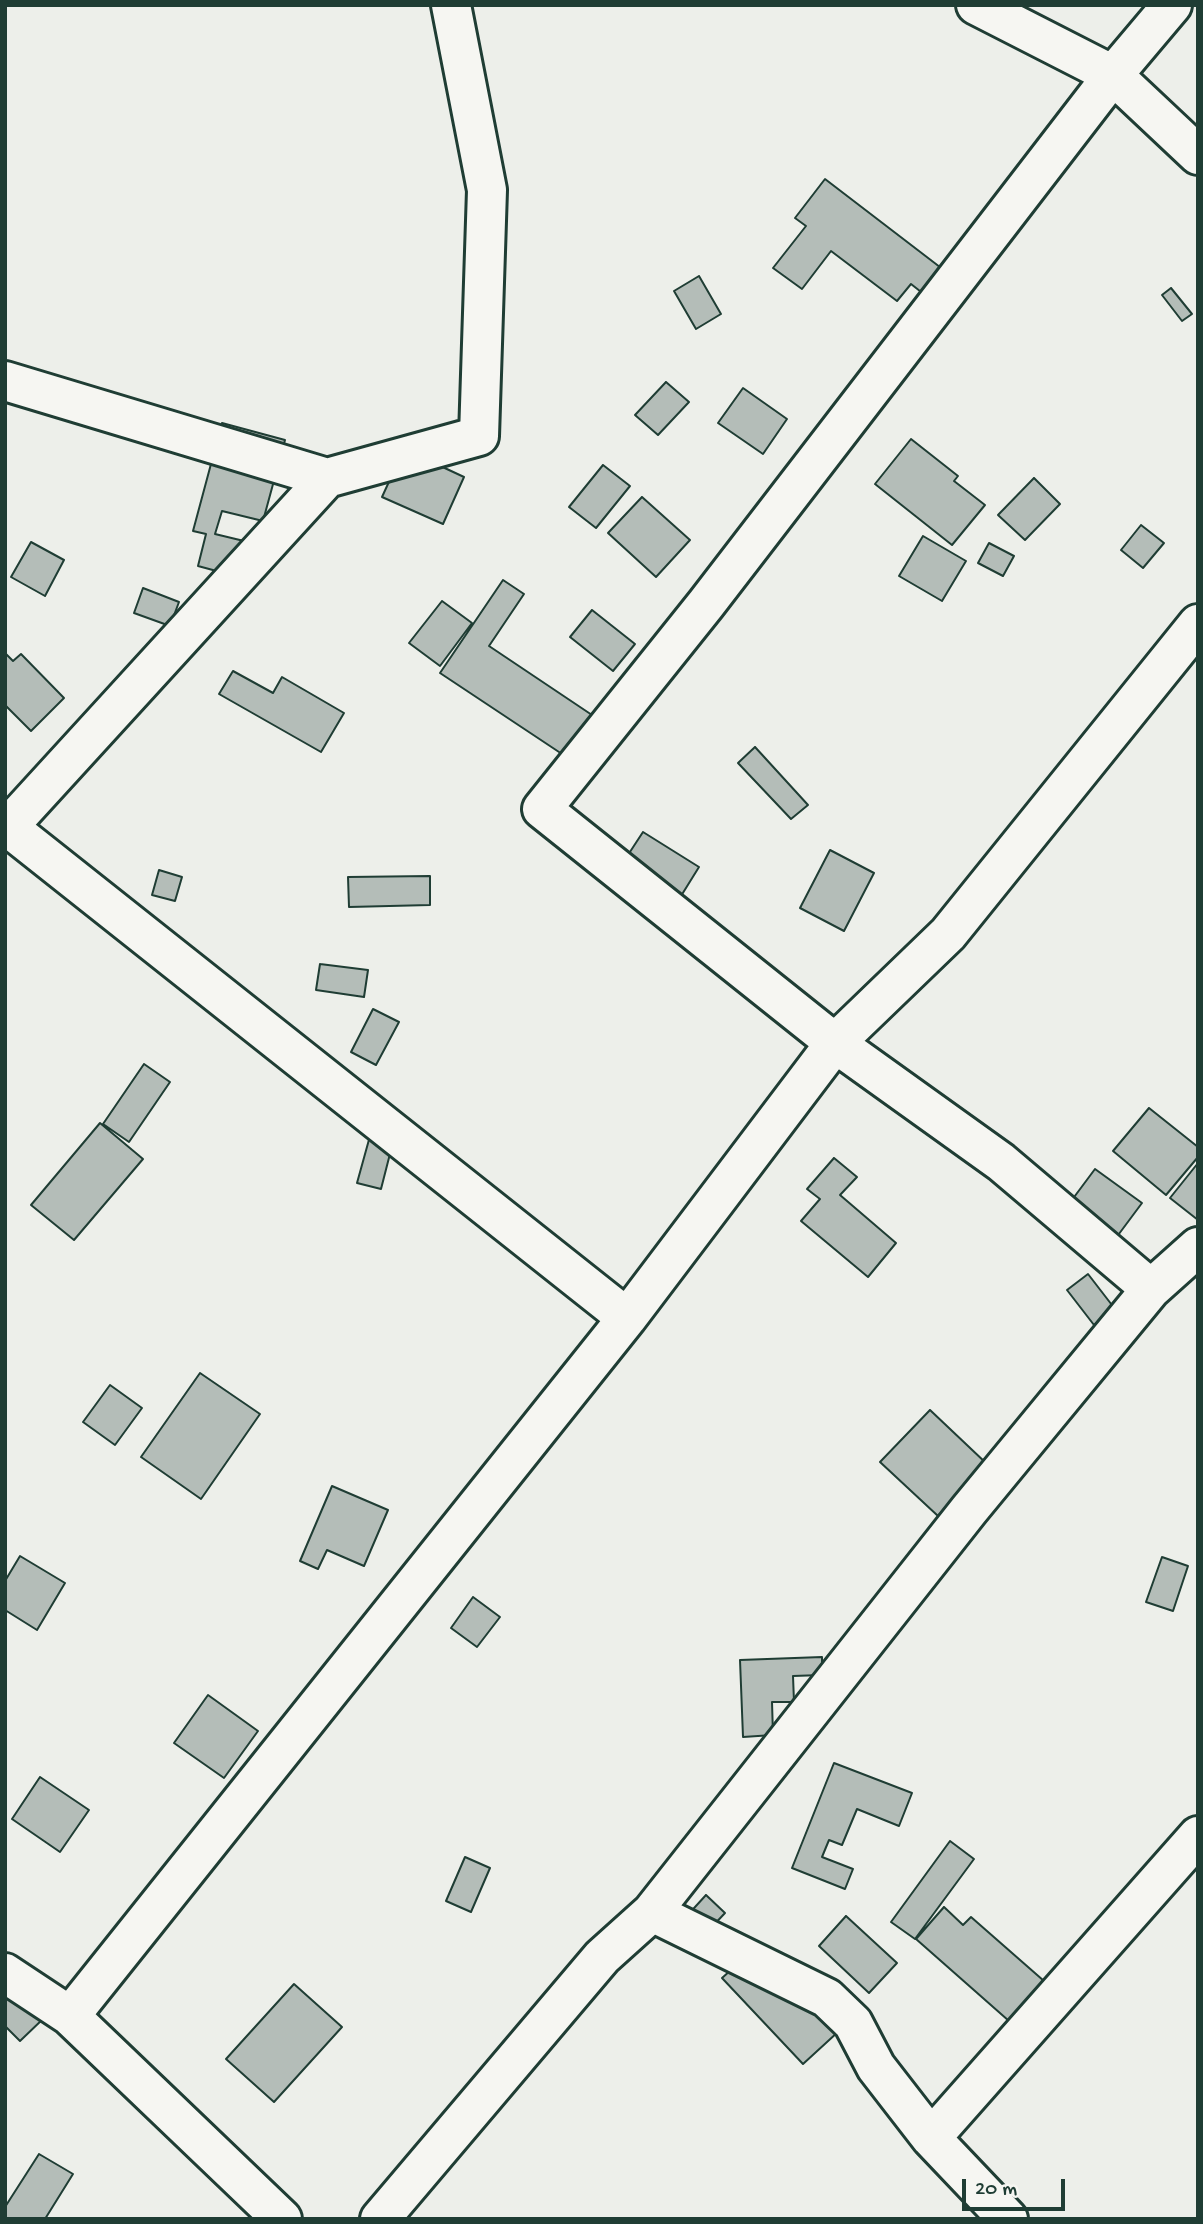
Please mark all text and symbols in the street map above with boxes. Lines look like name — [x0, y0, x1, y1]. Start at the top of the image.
scale bar — [965, 2164, 1068, 2208]
text: 20 m — [975, 2178, 1017, 2203]

